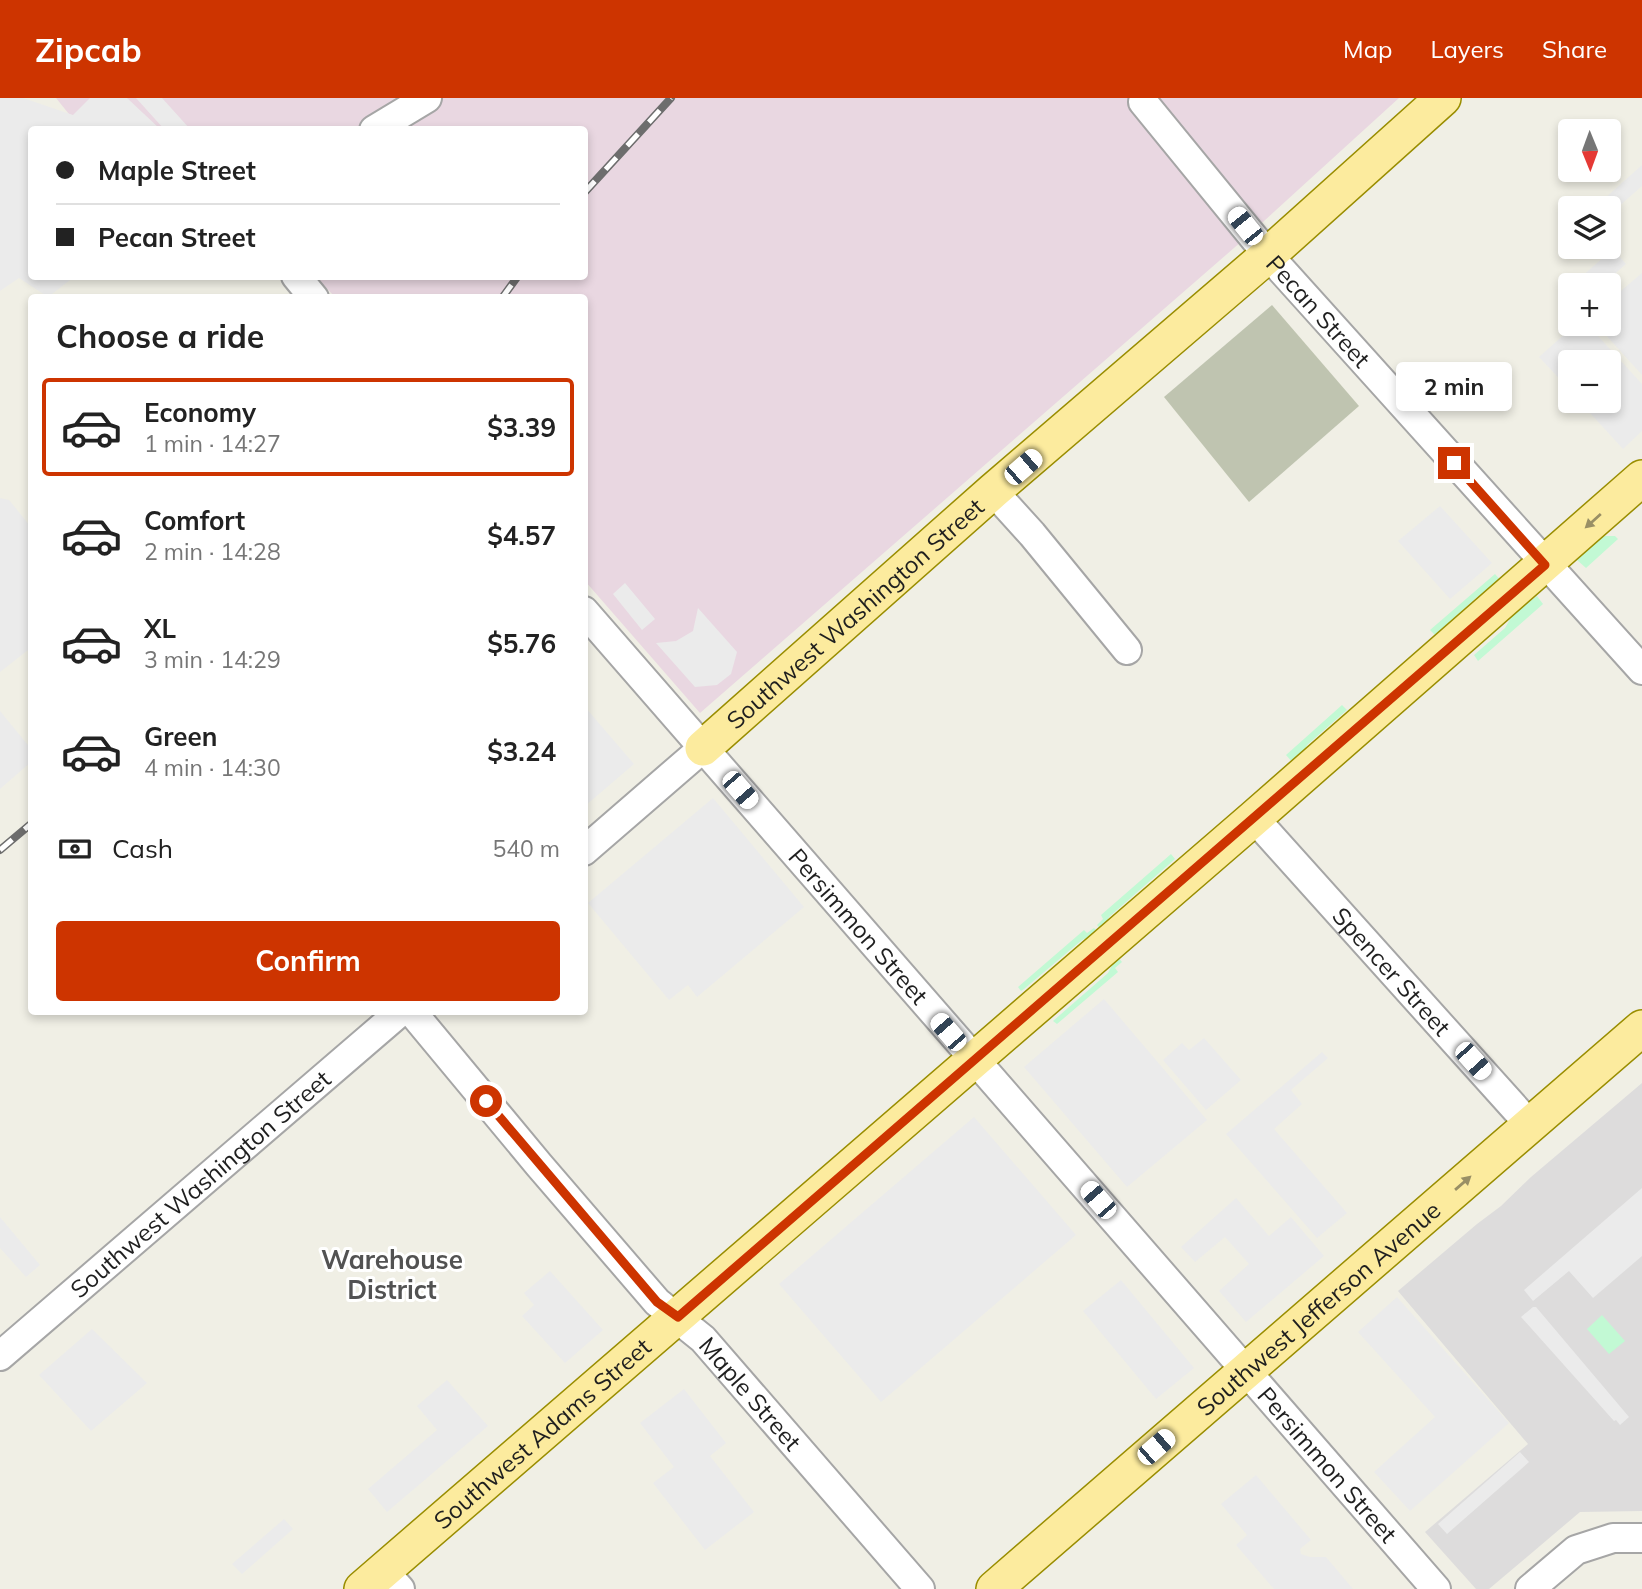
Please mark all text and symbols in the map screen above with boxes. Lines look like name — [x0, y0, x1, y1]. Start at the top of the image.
text: Zipcab — [35, 29, 142, 70]
text: Map — [1343, 34, 1392, 64]
text: Layers — [1430, 34, 1504, 64]
text: Share — [1542, 34, 1607, 64]
north arrow — [1558, 119, 1620, 182]
map controls — [1558, 119, 1621, 413]
text: Maple Street — [98, 154, 256, 187]
button: layers — [1558, 196, 1621, 259]
car — [1224, 203, 1267, 249]
text: Pecan Street — [98, 221, 256, 254]
street label: Pecan Street — [1260, 249, 1377, 373]
button: + — [1558, 273, 1621, 336]
text: Choose a ride — [56, 316, 264, 356]
button: − — [1558, 350, 1621, 413]
callout: 2 min — [1396, 362, 1512, 410]
text: 2 min — [1424, 372, 1484, 401]
icon: car — [60, 396, 123, 459]
text: Economy — [144, 396, 256, 429]
text: $3.39 — [487, 411, 556, 444]
text: 1 min · 14:27 — [144, 429, 281, 458]
car — [1001, 445, 1046, 489]
route end — [1438, 447, 1470, 479]
street label: Southwest Washington Street — [720, 491, 990, 735]
icon: car — [60, 504, 123, 567]
text: Comfort — [144, 504, 245, 537]
one-way arrow — [1584, 513, 1602, 529]
text: $4.57 — [487, 519, 556, 552]
text: 2 min · 14:28 — [144, 537, 281, 566]
icon: car — [60, 612, 123, 675]
text: XL — [144, 612, 176, 645]
text: $5.76 — [487, 627, 556, 660]
text: 3 min · 14:29 — [144, 645, 281, 674]
icon: car — [60, 720, 123, 783]
text: Green — [144, 720, 217, 753]
text: $3.24 — [487, 735, 556, 768]
text: 4 min · 14:30 — [144, 753, 281, 782]
car — [719, 767, 762, 813]
icon: cash — [56, 830, 94, 868]
text: Cash — [112, 832, 173, 865]
text: 540 m — [492, 834, 560, 863]
street label: Persimmon Street — [783, 842, 935, 1010]
street label: Spencer Street — [1326, 901, 1457, 1042]
button: Confirm — [56, 921, 560, 1001]
car — [927, 1009, 970, 1055]
car — [1452, 1038, 1495, 1084]
street label: Southwest Washington Street — [64, 1064, 336, 1304]
route start — [470, 1085, 502, 1117]
one-way arrow — [1454, 1175, 1472, 1191]
car — [1077, 1177, 1120, 1223]
street label: Southwest Jefferson Avenue — [1190, 1194, 1446, 1422]
district label: Warehouse District — [321, 1243, 463, 1306]
street label: Southwest Adams Street — [427, 1331, 657, 1535]
street label: Maple Street — [693, 1331, 808, 1457]
street label: Persimmon Street — [1252, 1380, 1404, 1549]
car — [1134, 1425, 1179, 1469]

